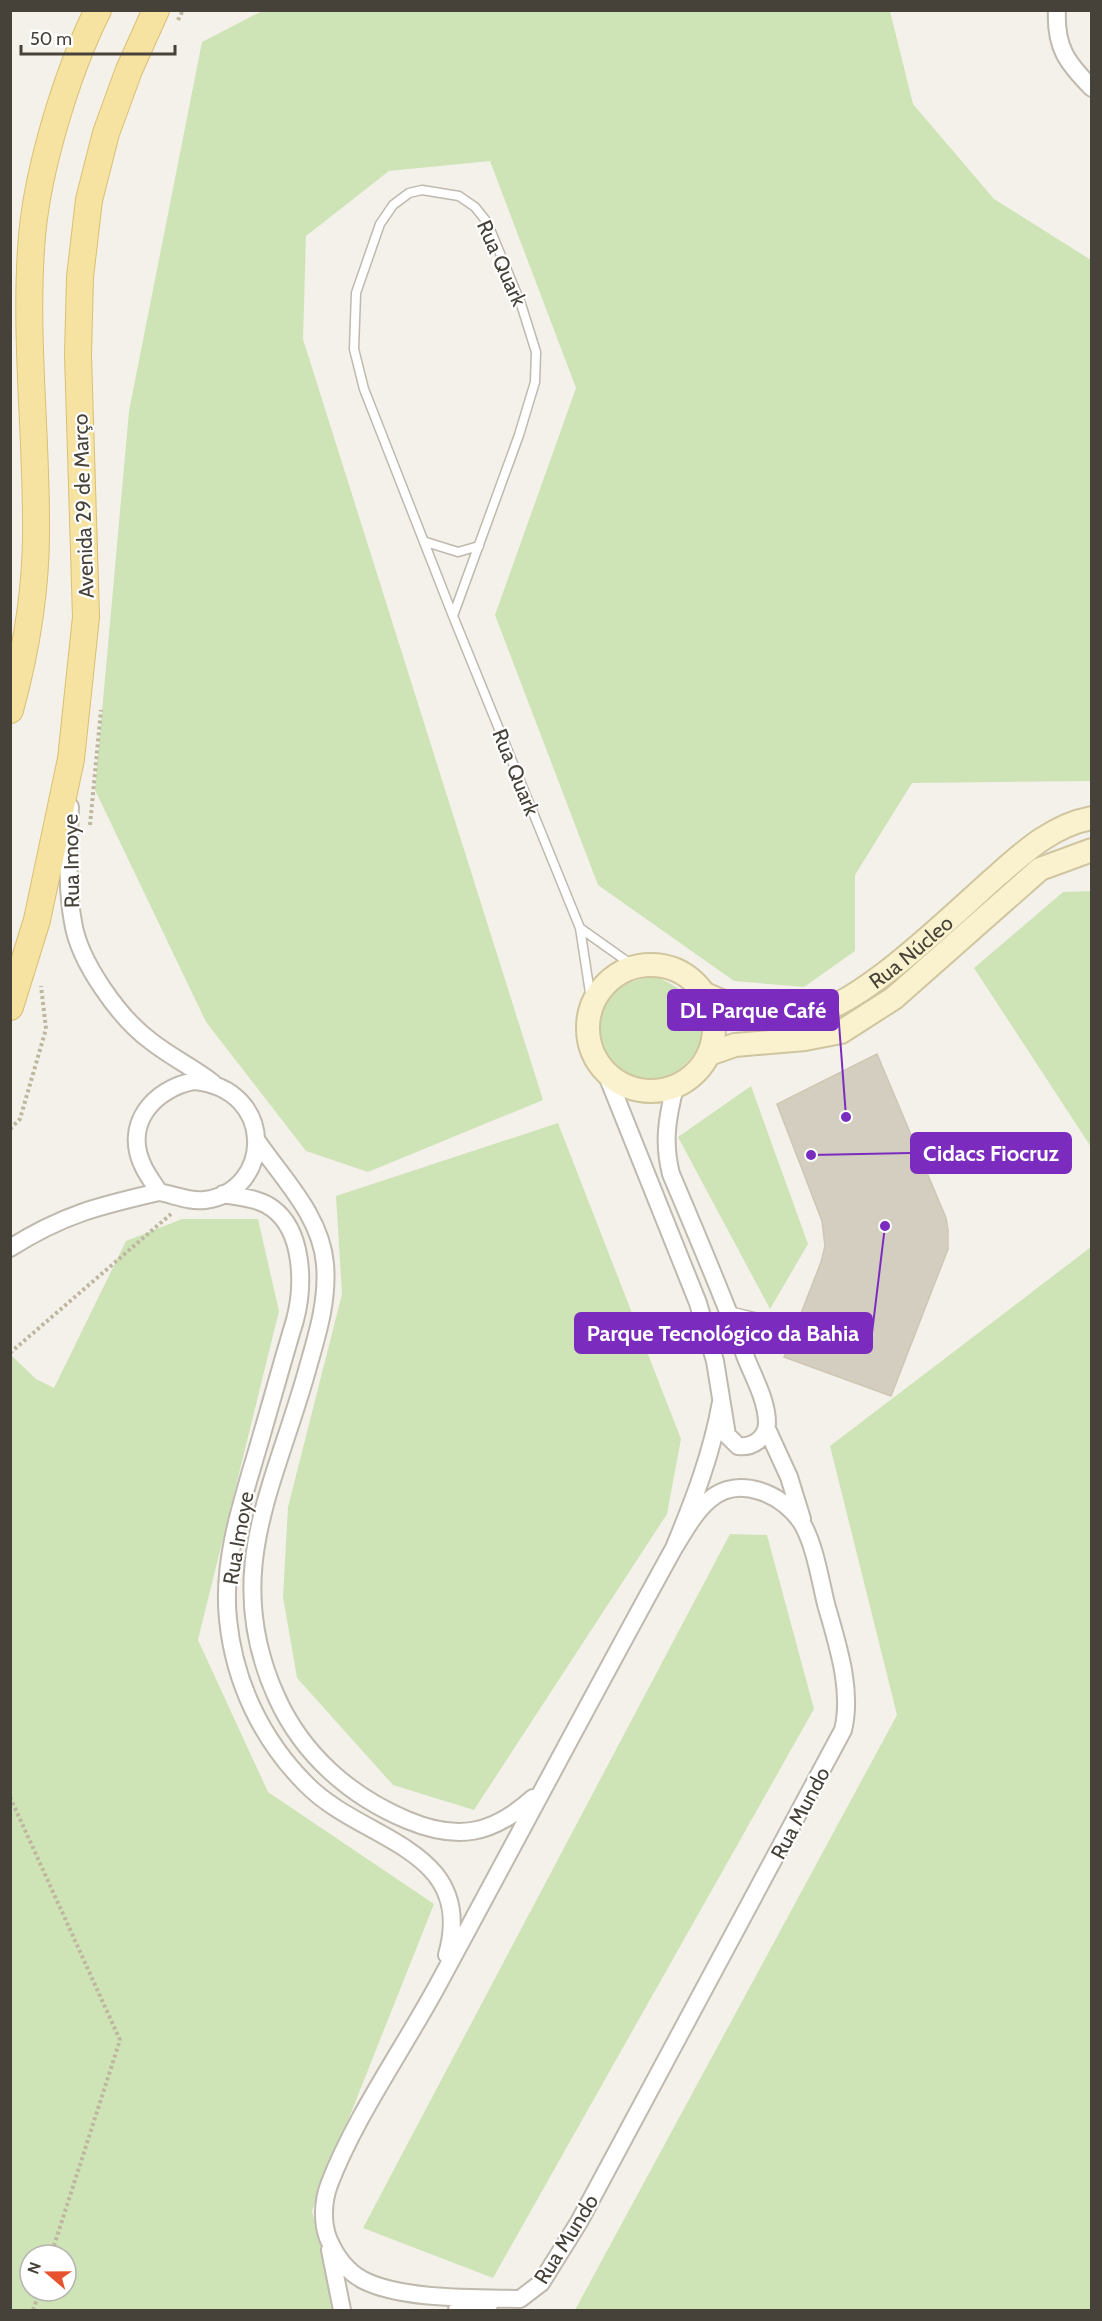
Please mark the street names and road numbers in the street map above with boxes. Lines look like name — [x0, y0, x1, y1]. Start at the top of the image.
street label: Rua Quark — [472, 216, 532, 310]
street label: Avenida 29 de Março — [67, 413, 99, 599]
street label: Rua Quark — [487, 725, 545, 820]
street label: Rua Imoye — [58, 813, 84, 908]
street label: Rua Núcleo — [864, 910, 957, 993]
street label: Rua Imoye — [218, 1489, 259, 1587]
street label: Rua Mundo — [765, 1763, 835, 1863]
street label: Rua Mundo — [529, 2190, 603, 2288]

